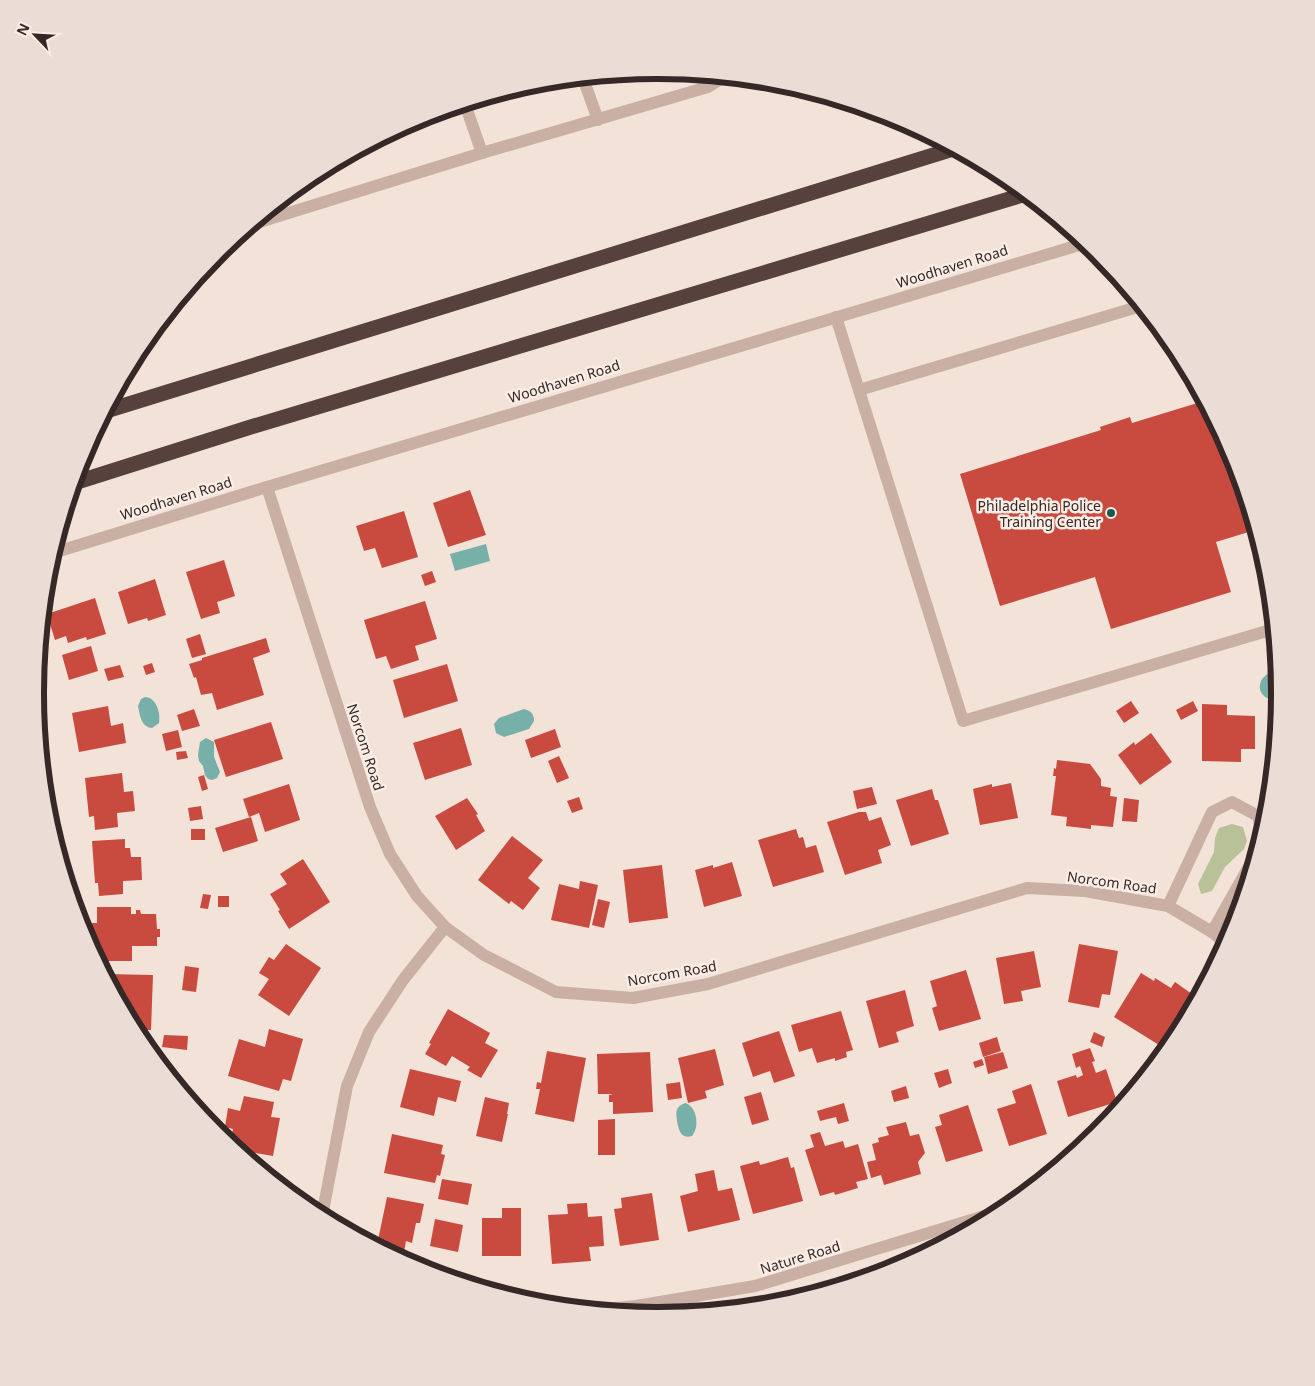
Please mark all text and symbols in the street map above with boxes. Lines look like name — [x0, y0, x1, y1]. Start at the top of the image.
north arrow — [10, 10, 60, 60]
text: N — [12, 20, 34, 38]
street label: Woodhaven Road — [894, 240, 1010, 292]
street label: Woodhaven Road — [506, 355, 622, 407]
street label: Woodhaven Road — [118, 472, 234, 524]
place label: Philadelphia Police Training Center — [978, 496, 1101, 531]
marker: Philadelphia Police Training Center — [1105, 507, 1117, 519]
street label: Norcom Road — [343, 701, 389, 793]
street label: Norcom Road — [1066, 866, 1158, 898]
street label: Norcom Road — [626, 956, 718, 990]
street label: Nature Road — [758, 1236, 842, 1278]

